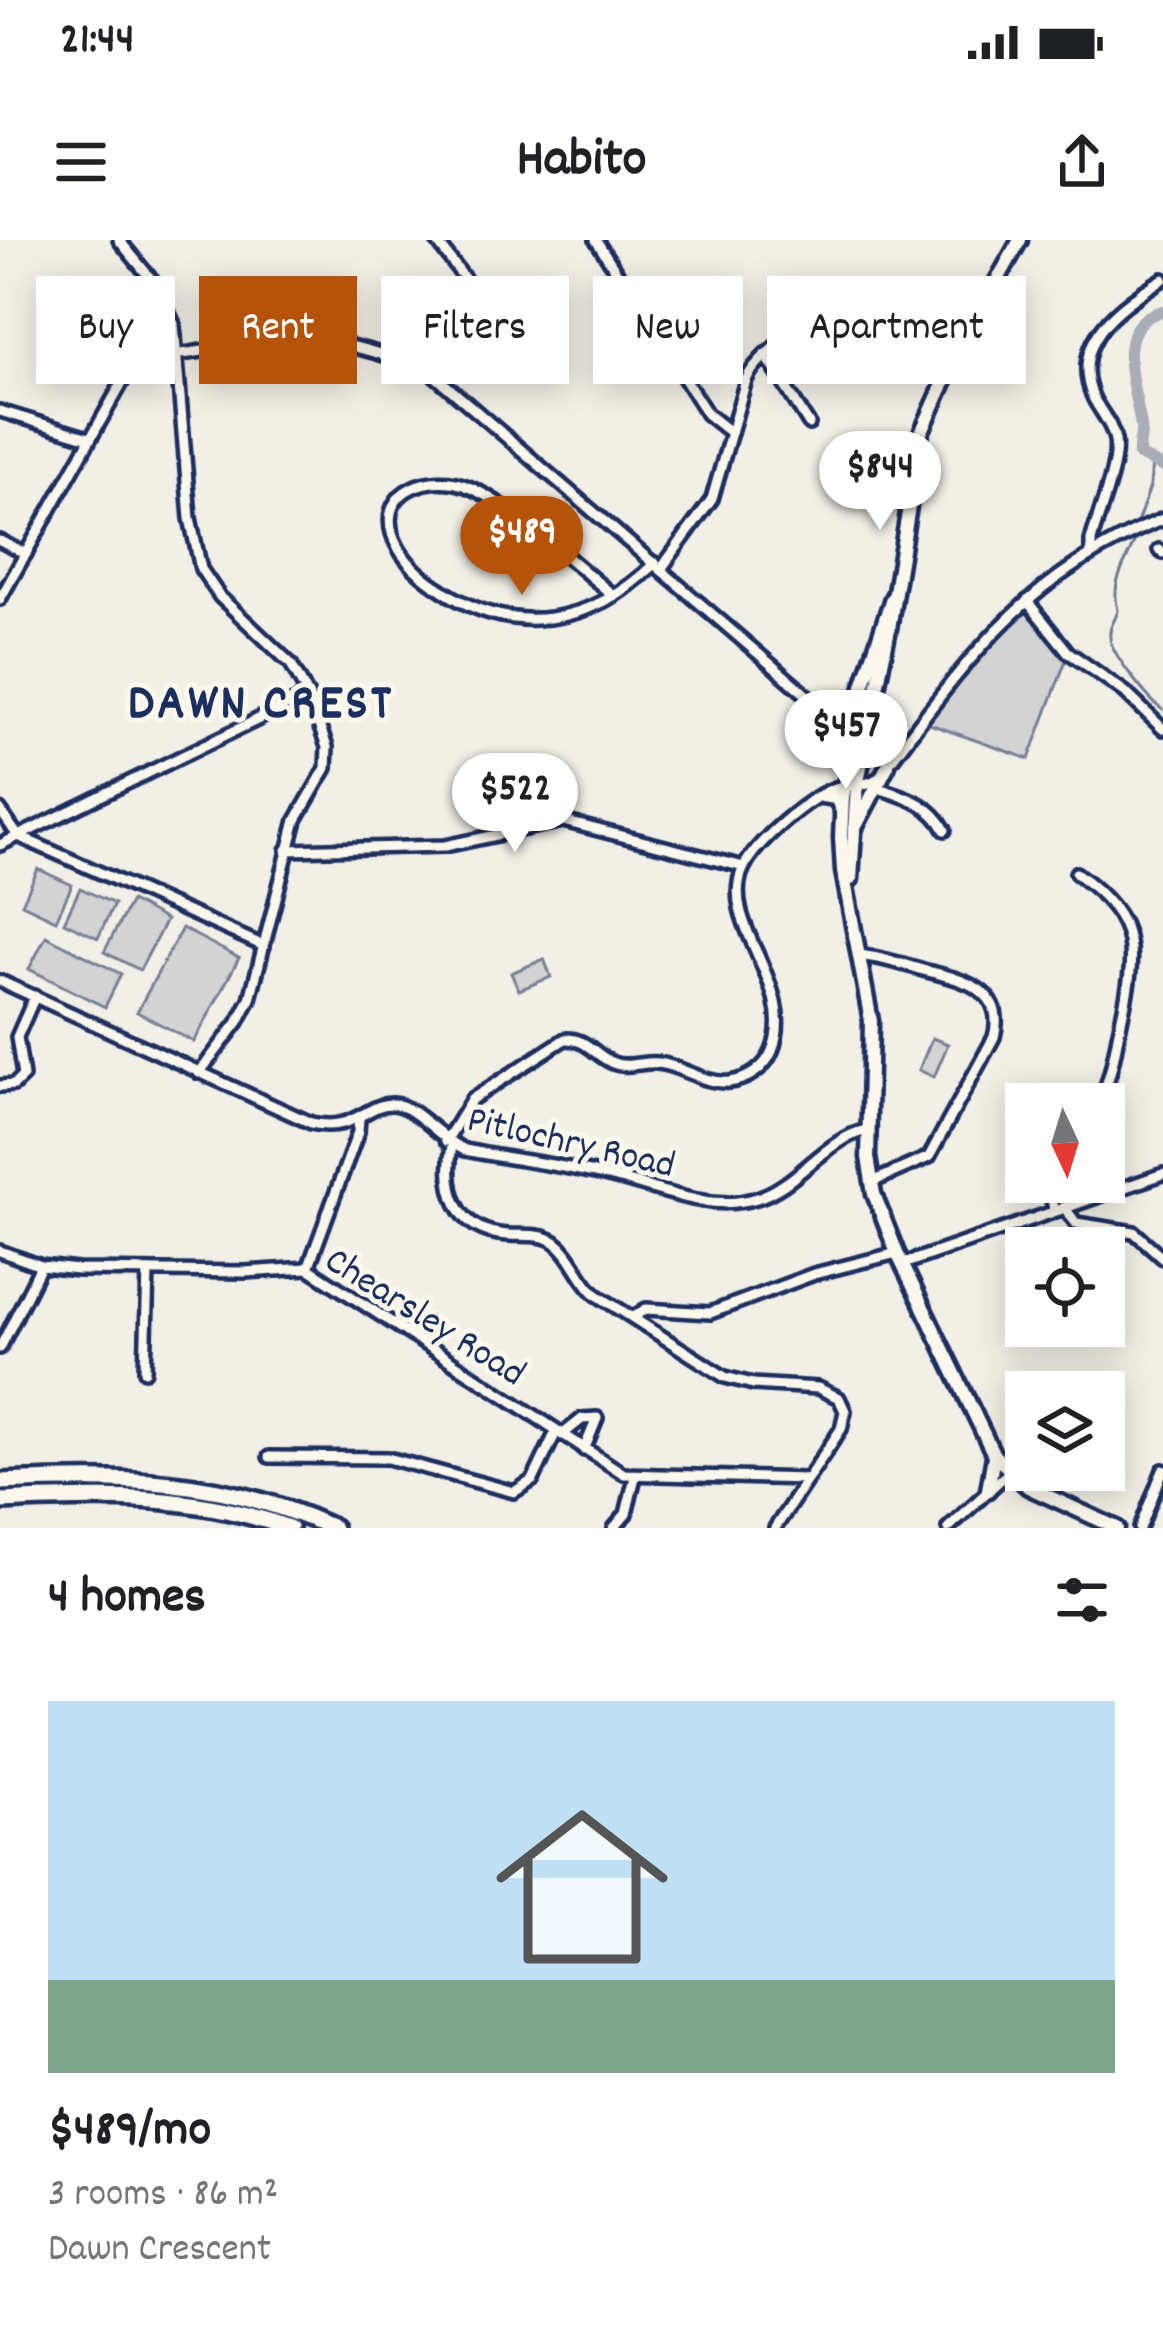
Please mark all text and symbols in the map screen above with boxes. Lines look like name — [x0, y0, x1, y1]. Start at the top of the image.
text: 21:44 — [60, 10, 134, 74]
text: Habito — [516, 124, 647, 201]
icon: menu — [48, 129, 114, 195]
icon: share — [1049, 129, 1115, 195]
chip: Buy — [36, 276, 175, 384]
chip: Rent — [199, 276, 357, 384]
chip: Filters — [381, 276, 569, 384]
chip: New — [593, 276, 743, 384]
chip: Apartment — [767, 276, 1026, 384]
pin: $844 — [809, 431, 951, 533]
text: $844 — [846, 442, 914, 497]
pin: $489 — [451, 496, 593, 598]
text: $489 — [487, 507, 557, 562]
district label: DAWN CREST — [128, 671, 394, 743]
pin: $457 — [775, 690, 917, 792]
text: $457 — [812, 701, 880, 756]
pin: $522 — [444, 753, 586, 855]
text: $522 — [479, 764, 551, 819]
north arrow — [1005, 1083, 1125, 1203]
map controls — [1005, 1083, 1125, 1491]
street label: Pitlochry Road — [461, 1095, 680, 1196]
button: locate — [1005, 1227, 1125, 1347]
street label: Chearsley Road — [312, 1236, 535, 1403]
button: layers — [1005, 1371, 1125, 1491]
text: 4 homes — [48, 1564, 206, 1636]
icon: filters — [1049, 1567, 1115, 1633]
icon: home — [474, 1779, 690, 1995]
text: $489/mo — [48, 2097, 211, 2169]
text: 3 rooms · 86 m² — [48, 2169, 278, 2224]
text: Dawn Crescent — [48, 2224, 271, 2279]

